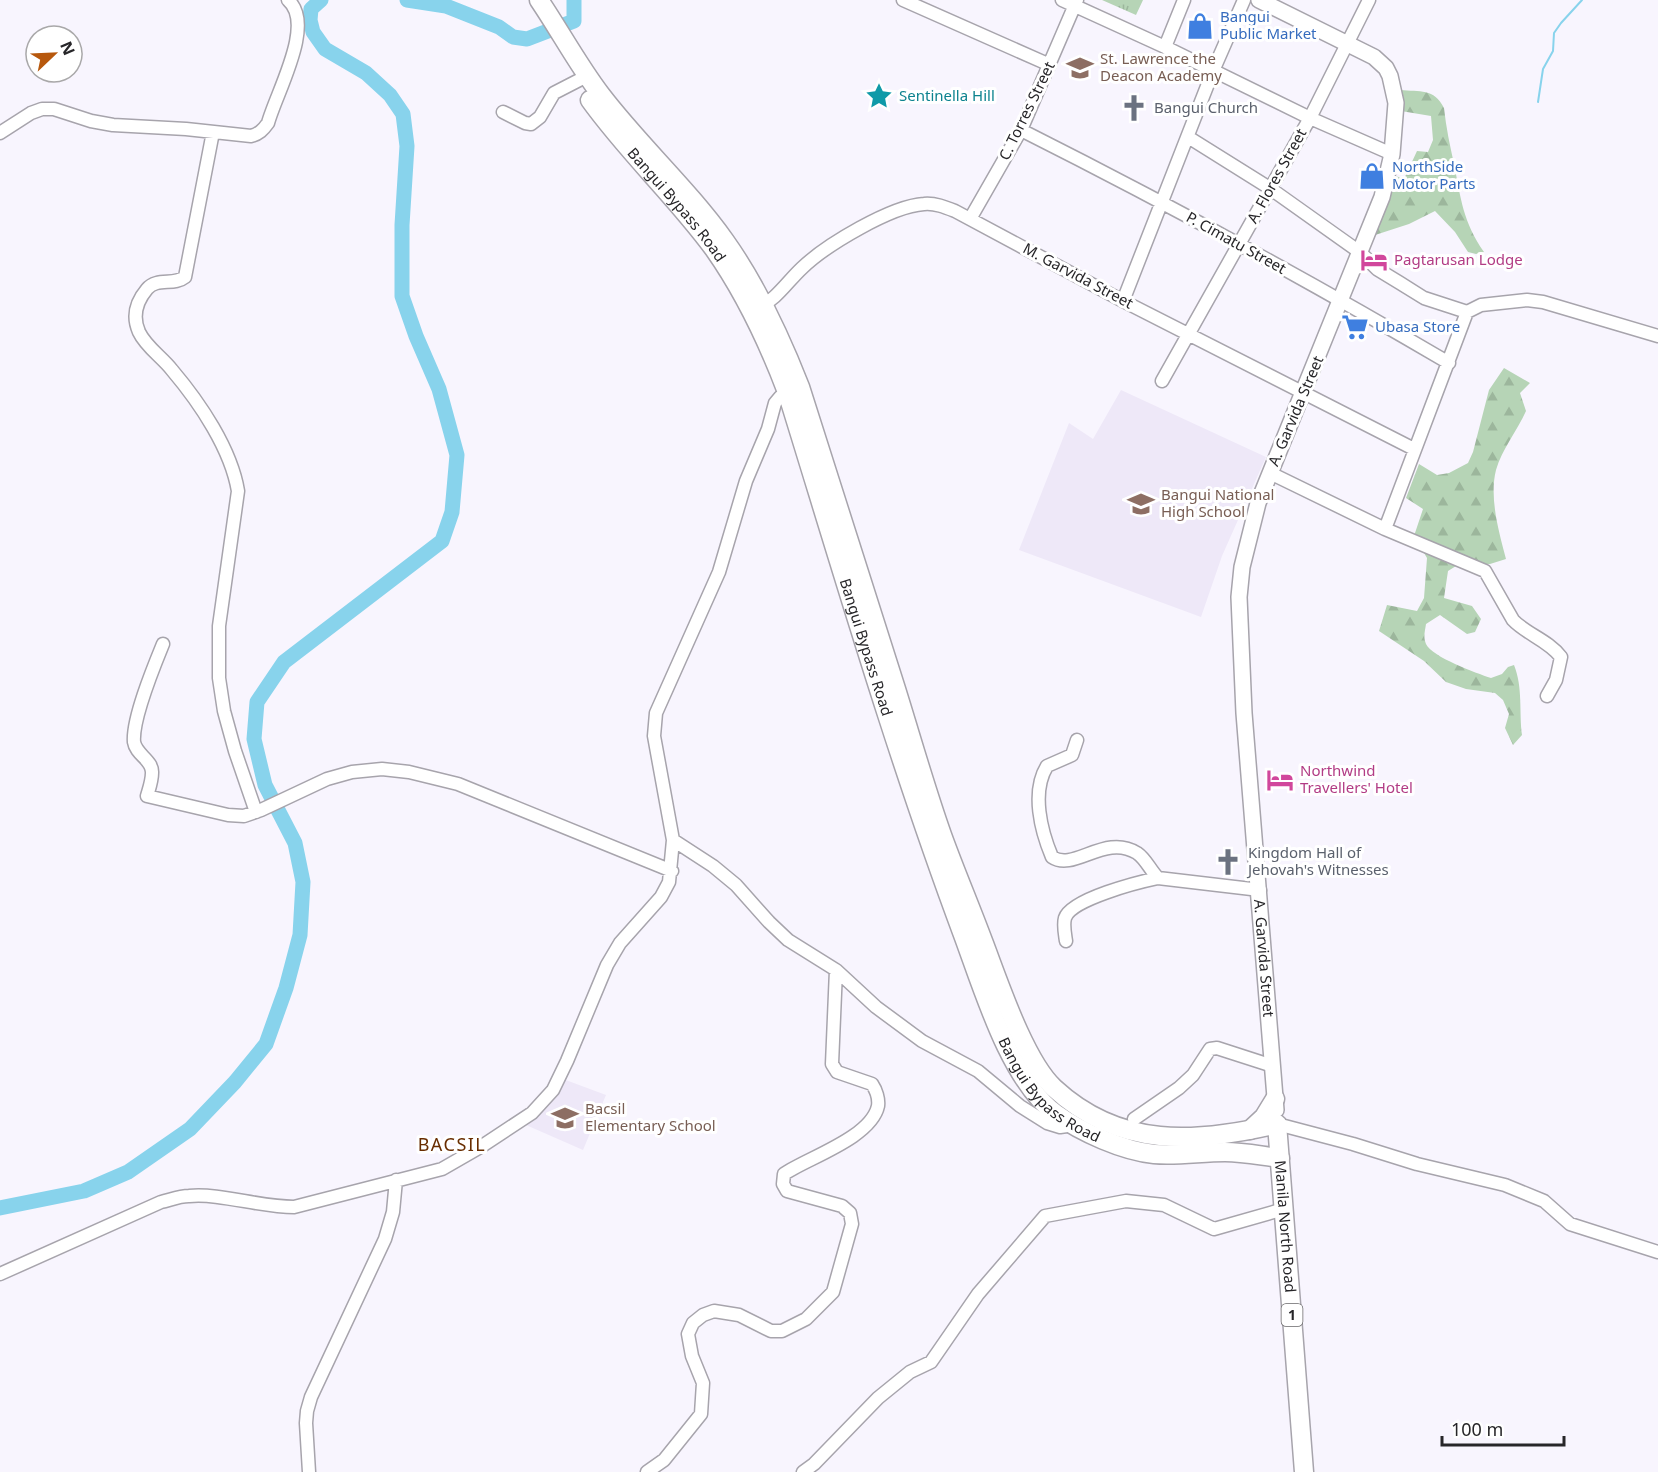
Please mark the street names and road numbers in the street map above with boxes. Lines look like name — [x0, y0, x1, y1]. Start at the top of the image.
street label: C. Torres Street — [994, 57, 1059, 163]
street label: A. Flores Street — [1242, 124, 1311, 227]
street label: Bangui Bypass Road — [623, 143, 731, 265]
street label: P. Cimatu Street — [1183, 206, 1291, 278]
street label: M. Garvida Street — [1020, 238, 1138, 313]
street label: A. Garvida Street — [1263, 352, 1328, 469]
street label: Bangui Bypass Road — [836, 576, 898, 718]
street label: A. Garvida Street — [1250, 899, 1280, 1018]
street label: Bangui Bypass Road — [994, 1034, 1104, 1146]
street label: Manila North Road — [1271, 1159, 1301, 1293]
road number: 1 — [1282, 1304, 1302, 1326]

